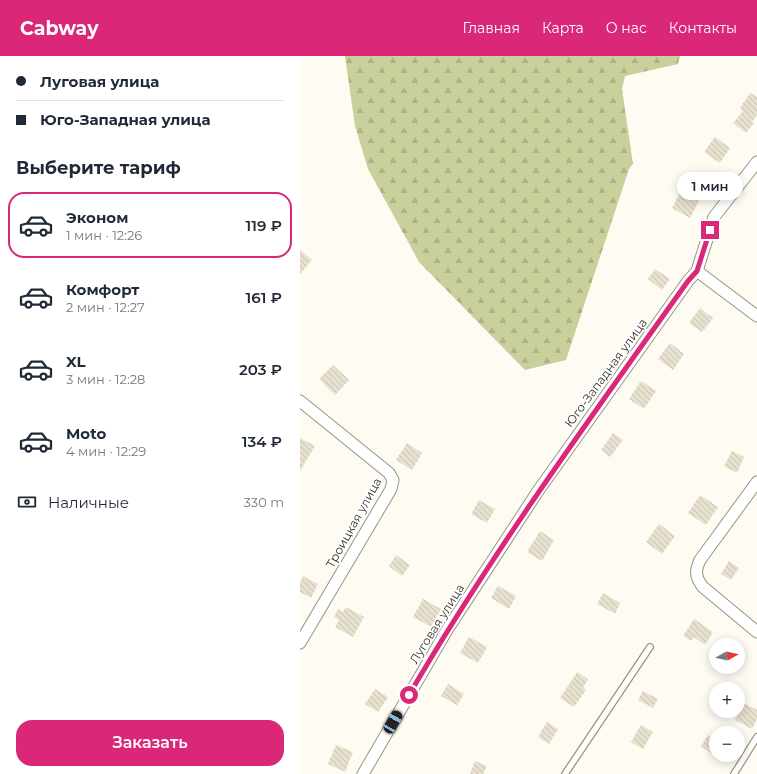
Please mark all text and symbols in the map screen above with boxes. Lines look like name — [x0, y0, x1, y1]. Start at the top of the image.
text: Cabway — [20, 17, 99, 40]
text: Главная — [462, 19, 520, 37]
text: Карта — [542, 19, 584, 37]
text: О нас — [606, 19, 647, 37]
text: Контакты — [669, 19, 737, 37]
text: Луговая улица — [40, 72, 159, 91]
text: Юго-Западная улица — [40, 110, 210, 129]
text: Выберите тариф — [16, 157, 181, 179]
callout: 1 мин — [677, 172, 743, 200]
text: 1 мин — [691, 178, 729, 194]
icon: car — [18, 207, 54, 243]
text: Эконом — [66, 208, 128, 227]
text: 119 ₽ — [246, 216, 282, 235]
route end — [701, 221, 719, 239]
text: 1 мин · 12:26 — [66, 227, 142, 243]
icon: car — [18, 279, 54, 315]
text: Комфорт — [66, 280, 139, 299]
text: 161 ₽ — [246, 288, 282, 307]
text: 2 мин · 12:27 — [66, 299, 145, 315]
street label: Юго-Западная улица — [561, 315, 650, 430]
icon: car — [18, 351, 54, 387]
text: XL — [66, 352, 85, 371]
text: 203 ₽ — [239, 360, 282, 379]
text: 3 мин · 12:28 — [66, 371, 145, 387]
icon: car — [18, 423, 54, 459]
text: Moto — [66, 424, 106, 443]
text: 134 ₽ — [242, 432, 282, 451]
text: 4 мин · 12:29 — [66, 443, 146, 459]
street label: Троицкая улица — [323, 475, 385, 571]
icon: cash — [16, 491, 38, 513]
text: Наличные — [48, 493, 129, 512]
text: 330 m — [244, 494, 284, 510]
street label: Луговая улица — [406, 581, 467, 666]
north arrow — [709, 638, 745, 674]
map controls — [709, 638, 745, 762]
button: + — [709, 682, 745, 718]
route start — [400, 686, 418, 704]
car — [382, 709, 404, 735]
button: Заказать — [16, 720, 284, 766]
button: − — [709, 726, 745, 762]

